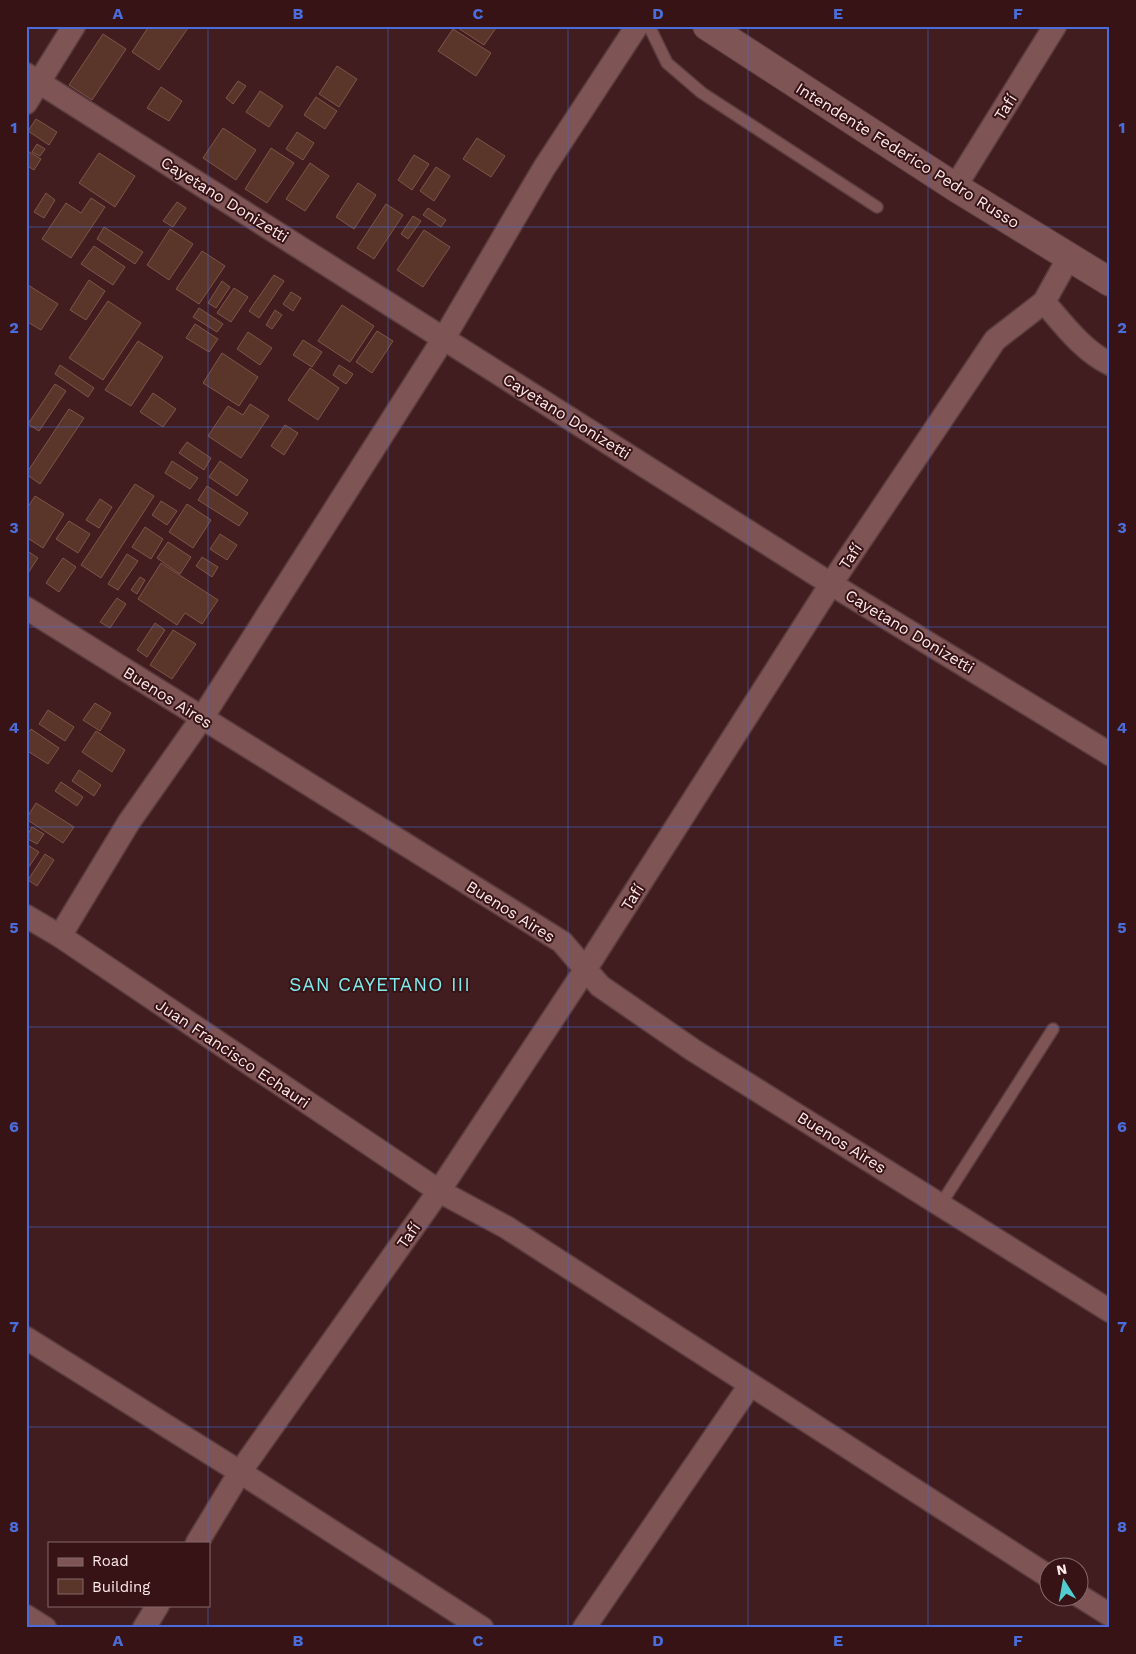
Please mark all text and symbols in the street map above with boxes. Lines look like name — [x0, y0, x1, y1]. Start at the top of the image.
text: A — [113, 4, 124, 23]
text: B — [293, 4, 304, 23]
text: C — [473, 4, 484, 23]
text: D — [652, 4, 664, 23]
text: E — [833, 4, 843, 23]
text: F — [1013, 4, 1023, 23]
street label: Intendente Federico Pedro Russo — [792, 78, 1023, 232]
street label: Tafí — [990, 91, 1021, 124]
text: 1 — [11, 118, 17, 137]
text: 1 — [1119, 118, 1125, 137]
street label: Cayetano Donizetti — [157, 152, 292, 246]
text: 2 — [9, 318, 19, 337]
text: 2 — [1117, 318, 1127, 337]
street label: Cayetano Donizetti — [499, 369, 634, 463]
text: 3 — [9, 518, 19, 537]
text: 3 — [1117, 518, 1127, 537]
street label: Tafí — [835, 540, 866, 573]
street label: Cayetano Donizetti — [842, 585, 978, 677]
street label: Buenos Aires — [120, 663, 216, 732]
text: 4 — [9, 718, 19, 737]
text: 4 — [1117, 718, 1127, 737]
street label: Buenos Aires — [463, 877, 559, 946]
street label: Tafí — [617, 881, 648, 914]
text: 5 — [9, 918, 19, 937]
text: 5 — [1117, 918, 1127, 937]
district label: SAN CAYETANO III — [289, 973, 471, 996]
street label: Juan Francisco Echauri — [152, 995, 313, 1112]
street label: Buenos Aires — [794, 1108, 890, 1177]
text: 6 — [9, 1117, 19, 1136]
text: 6 — [1117, 1117, 1127, 1136]
street label: Tafí — [393, 1219, 424, 1252]
text: 7 — [9, 1317, 19, 1336]
text: 7 — [1117, 1317, 1127, 1336]
text: 8 — [9, 1517, 19, 1536]
text: 8 — [1117, 1517, 1127, 1536]
legend — [48, 1542, 210, 1606]
text: Road — [92, 1552, 129, 1570]
north arrow — [1038, 1556, 1088, 1606]
text: N — [1055, 1560, 1068, 1578]
text: Building — [92, 1578, 150, 1596]
text: A — [113, 1631, 124, 1650]
text: B — [293, 1631, 304, 1650]
text: C — [473, 1631, 484, 1650]
text: D — [652, 1631, 664, 1650]
text: E — [833, 1631, 843, 1650]
text: F — [1013, 1631, 1023, 1650]

